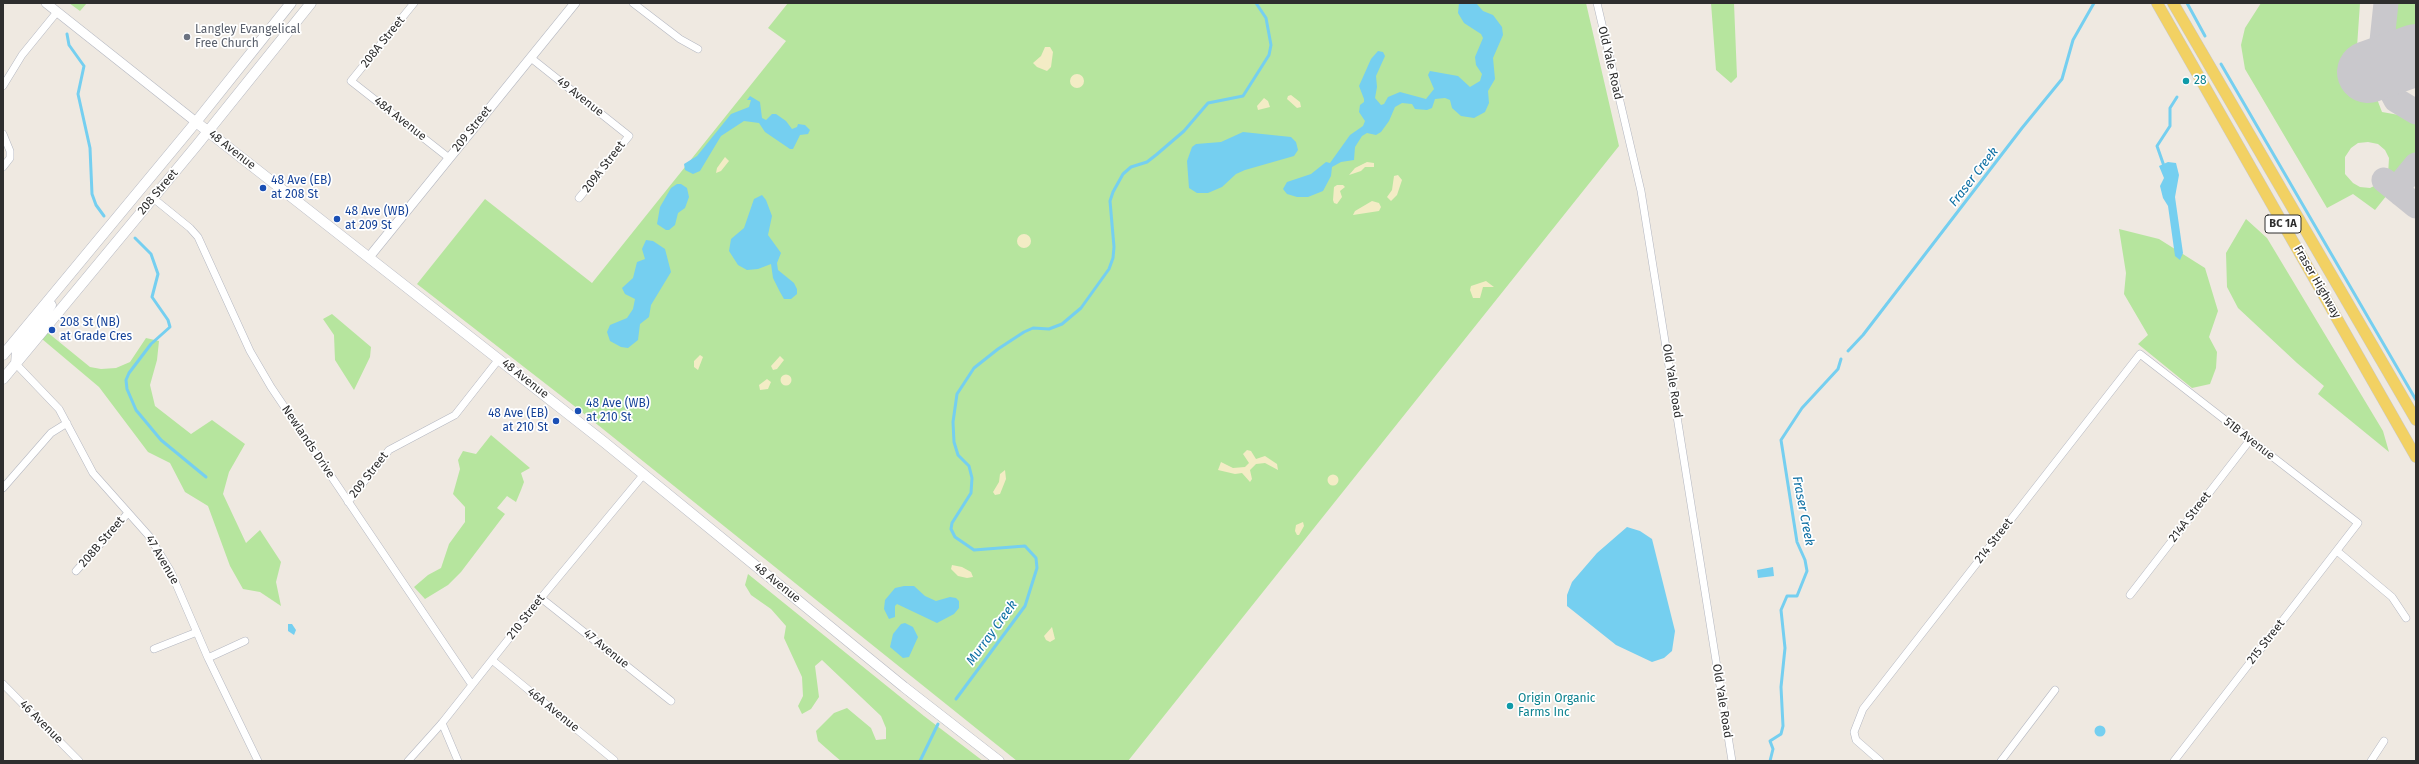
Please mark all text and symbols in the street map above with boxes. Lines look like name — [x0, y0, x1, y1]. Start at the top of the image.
street label: 208A Street — [358, 13, 408, 71]
place label: Langley Evangelical Free Church — [195, 23, 300, 51]
street label: Old Yale Road — [1595, 25, 1625, 101]
marker: Langley Evangelical Free Church — [182, 32, 192, 42]
street label: 49 Avenue — [554, 74, 606, 120]
place label: 28 — [2194, 74, 2207, 88]
marker: 28 — [2181, 76, 2191, 86]
street label: 48A Avenue — [371, 94, 429, 144]
street label: 209 Street — [449, 103, 495, 155]
street label: 48 Avenue — [206, 127, 258, 173]
street label: 209A Street — [579, 138, 629, 196]
water label: Fraser Creek — [1946, 144, 2002, 210]
street label: 208 Street — [135, 166, 181, 218]
place label: 48 Ave (EB) at 208 St — [271, 174, 331, 202]
marker: 48 Ave (EB) at 208 St — [258, 183, 268, 193]
place label: 48 Ave (WB) at 209 St — [345, 205, 409, 233]
marker: 48 Ave (WB) at 209 St — [332, 214, 342, 224]
road number: BC 1A — [2265, 215, 2301, 233]
street label: Fraser Highway — [2290, 243, 2344, 321]
place label: 208 St (NB) at Grade Cres — [60, 316, 132, 344]
marker: 208 St (NB) at Grade Cres — [47, 325, 57, 335]
street label: Old Yale Road — [1659, 343, 1685, 419]
street label: 48 Avenue — [499, 356, 551, 402]
place label: 48 Ave (WB) at 210 St — [586, 397, 650, 425]
street label: Newlands Drive — [278, 403, 338, 481]
marker: 48 Ave (WB) at 210 St — [573, 406, 583, 416]
place label: 48 Ave (EB) at 210 St — [488, 407, 548, 435]
street label: 51B Avenue — [2221, 415, 2277, 463]
marker: 48 Ave (EB) at 210 St — [551, 416, 561, 426]
street label: 209 Street — [347, 449, 391, 501]
water label: Fraser Creek — [1789, 475, 1817, 547]
street label: 214A Street — [2166, 489, 2214, 545]
street label: 208B Street — [76, 514, 128, 570]
street label: 214 Street — [1972, 516, 2016, 566]
street label: 47 Avenue — [142, 533, 182, 587]
street label: 48 Avenue — [751, 560, 803, 606]
street label: 210 Street — [504, 592, 548, 642]
water label: Murray Creek — [963, 598, 1021, 668]
street label: 215 Street — [2244, 617, 2288, 667]
street label: 47 Avenue — [580, 626, 632, 672]
street label: Old Yale Road — [1709, 663, 1735, 739]
street label: 46A Avenue — [524, 685, 582, 735]
place label: Origin Organic Farms Inc — [1518, 692, 1596, 720]
street label: 46 Avenue — [16, 697, 66, 747]
marker: Origin Organic Farms Inc — [1505, 701, 1515, 711]

